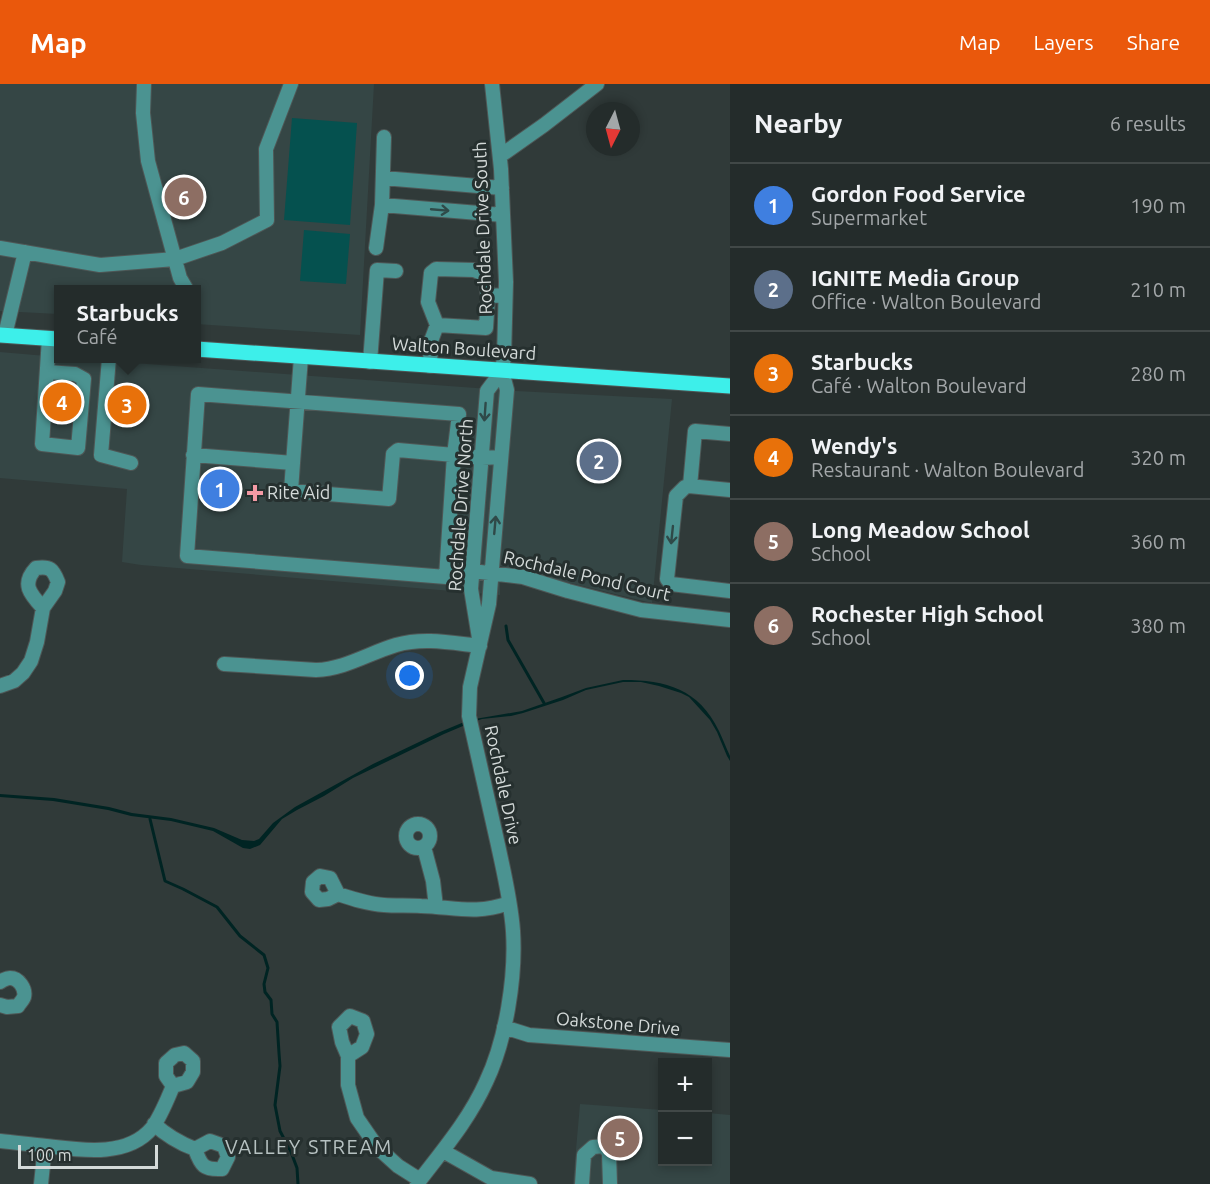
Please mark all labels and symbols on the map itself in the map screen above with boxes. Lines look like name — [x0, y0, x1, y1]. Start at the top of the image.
north arrow — [586, 102, 640, 156]
street label: Rochdale Drive South — [469, 141, 495, 315]
pin: 6 — [164, 174, 204, 220]
one-way arrow — [430, 205, 450, 216]
street label: Walton Boulevard — [391, 333, 537, 363]
pin: 4 — [42, 380, 82, 424]
pin: 3 — [108, 382, 146, 428]
one-way arrow — [479, 401, 490, 421]
street label: Rochdale Drive North — [444, 418, 476, 592]
pin: 2 — [580, 438, 618, 484]
pin: 1 — [200, 466, 240, 512]
place label: Rite Aid — [267, 482, 330, 502]
marker: Rite Aid — [248, 486, 262, 500]
one-way arrow — [490, 516, 501, 536]
one-way arrow — [666, 524, 677, 544]
street label: Rochdale Pond Court — [502, 546, 673, 604]
your location — [395, 661, 424, 690]
street label: Rochdale Drive — [482, 723, 526, 846]
street label: Oakstone Drive — [555, 1008, 681, 1038]
pin: 5 — [600, 1116, 640, 1160]
district label: VALLEY STREAM — [225, 1135, 393, 1158]
scale bar — [18, 1142, 158, 1170]

